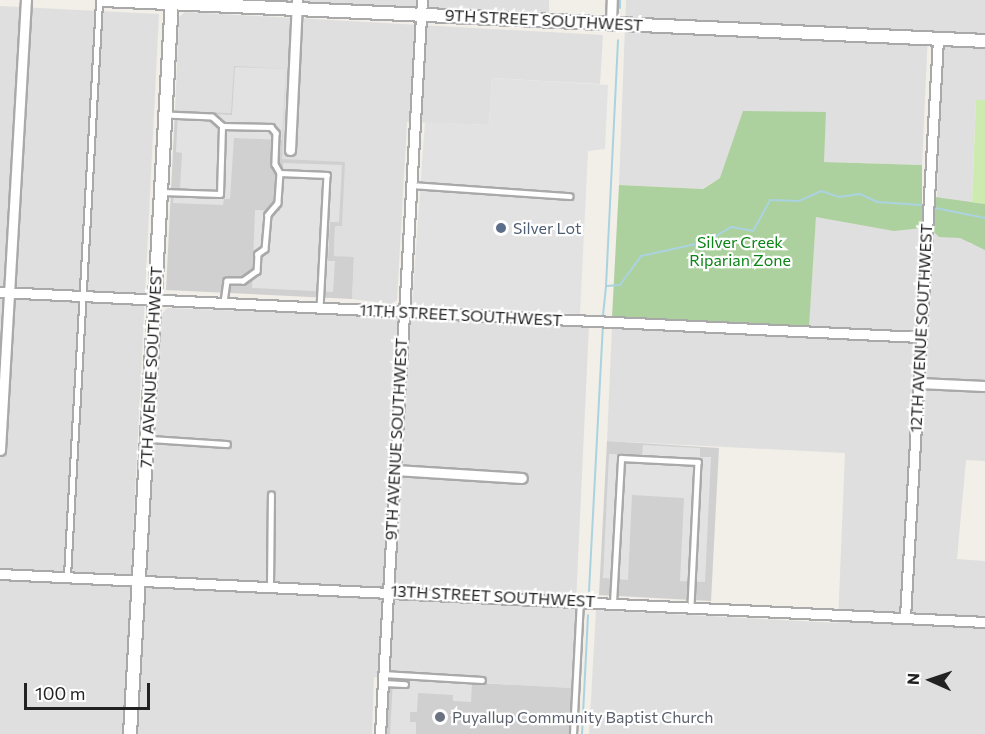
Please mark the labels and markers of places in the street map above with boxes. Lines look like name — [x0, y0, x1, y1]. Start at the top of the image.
place label: Silver Lot — [513, 218, 582, 238]
marker: Silver Lot — [494, 221, 508, 235]
place label: Puyallup Community Baptist Church — [452, 707, 713, 727]
marker: Puyallup Community Baptist Church — [433, 710, 447, 724]

